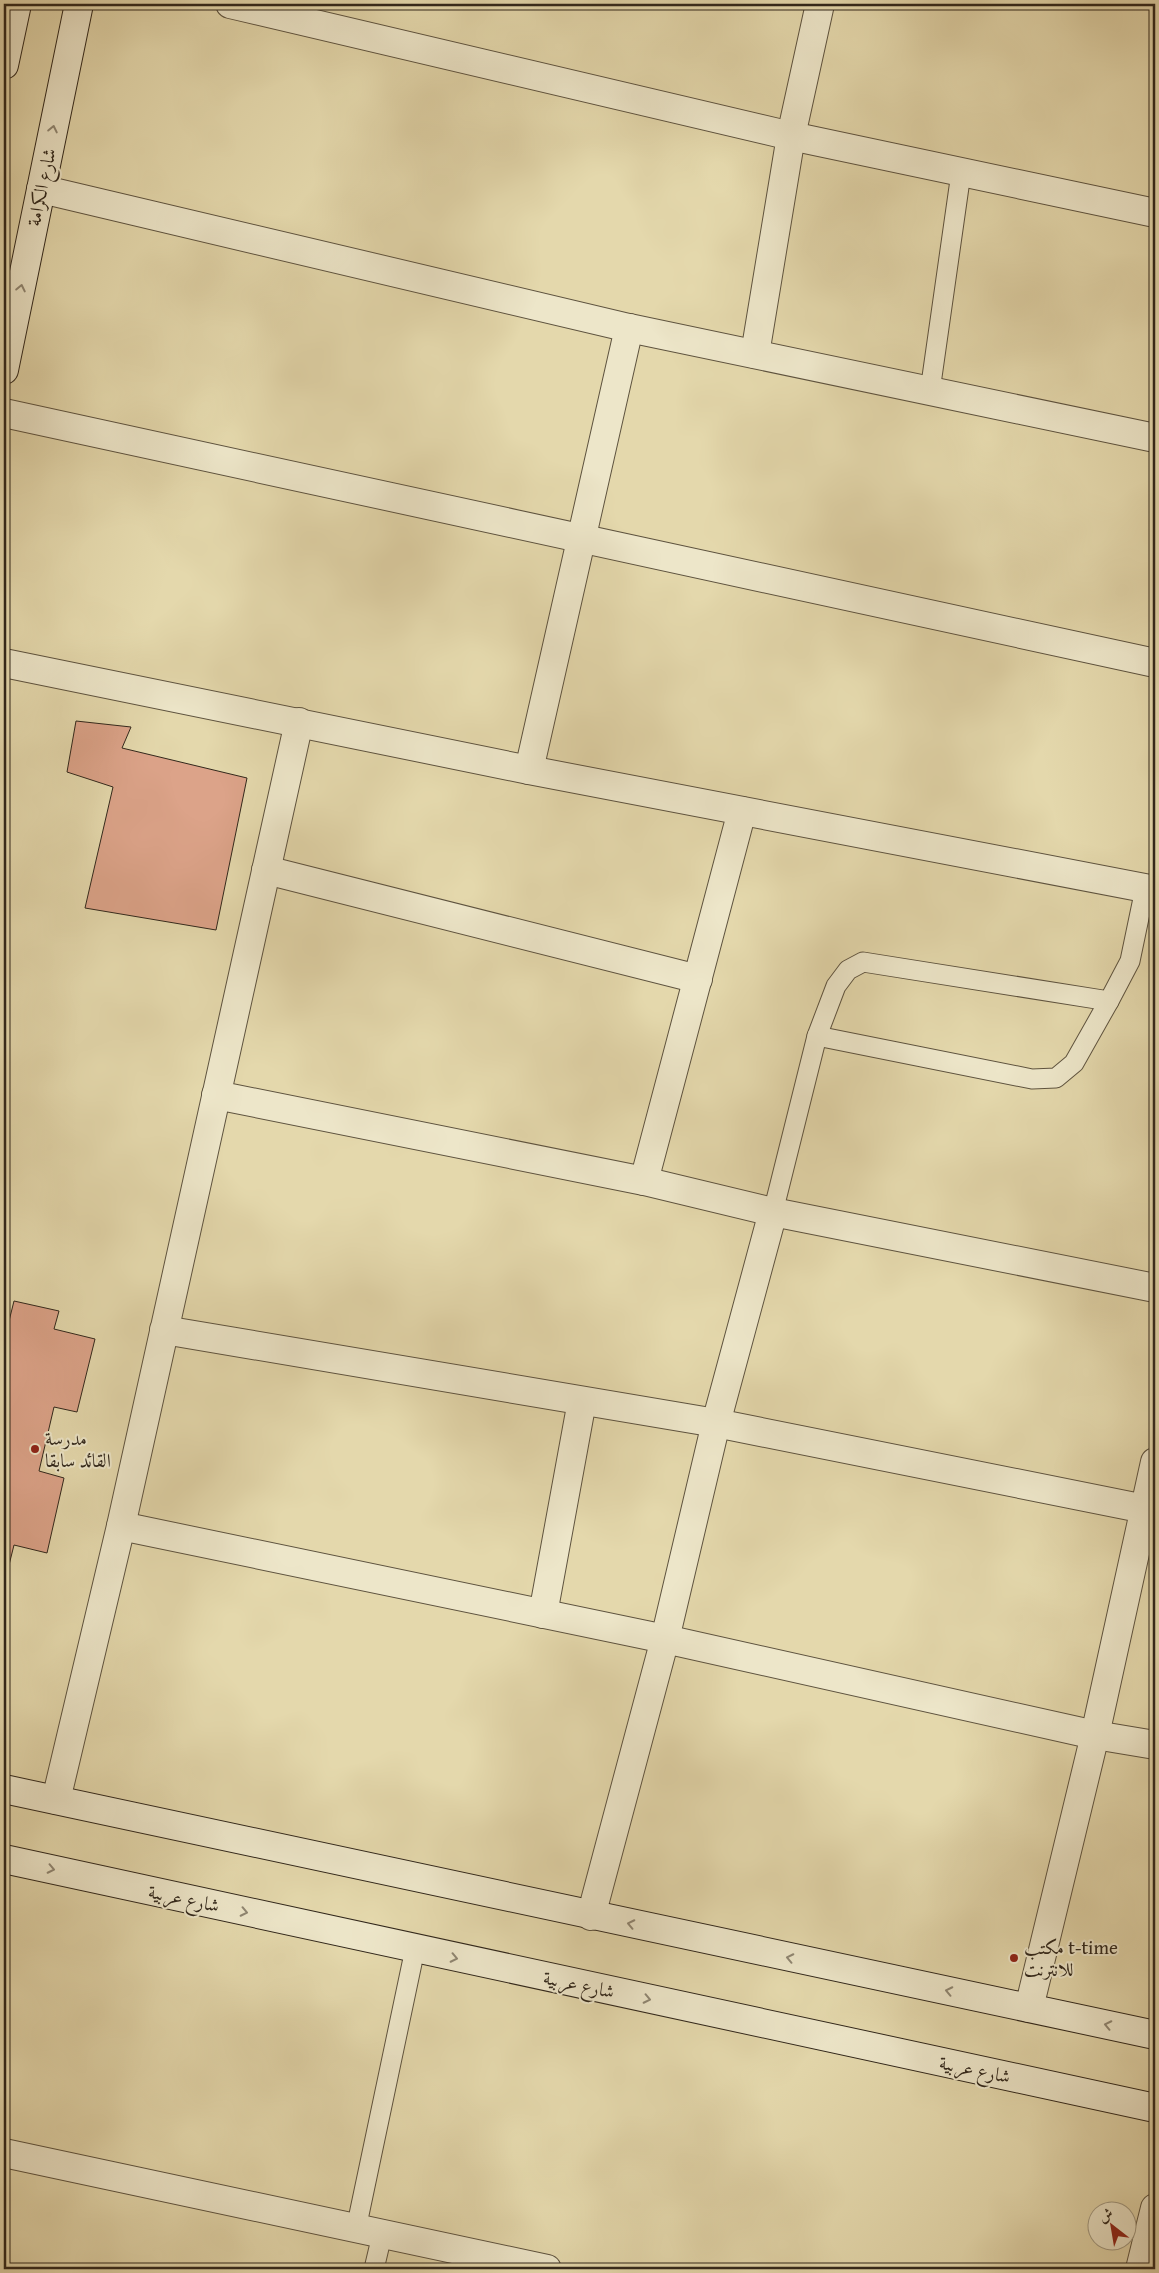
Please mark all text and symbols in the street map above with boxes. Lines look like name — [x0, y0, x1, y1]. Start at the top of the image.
one-way arrow — [47, 125, 58, 134]
street label: شارع الكرامة — [19, 145, 65, 229]
one-way arrow — [15, 284, 25, 293]
place label: مدرسة القائد سابقا — [45, 1424, 111, 1474]
marker: مدرسة القائد سابقا — [29, 1443, 41, 1455]
one-way arrow — [47, 1863, 56, 1874]
street label: شارع عربية — [145, 1877, 222, 1921]
one-way arrow — [240, 1906, 249, 1916]
one-way arrow — [626, 1919, 635, 1930]
place label: مكتب t-time للانترنت — [1024, 1933, 1118, 1983]
one-way arrow — [450, 1952, 459, 1962]
marker: مكتب t-time للانترنت — [1008, 1952, 1020, 1964]
one-way arrow — [785, 1953, 794, 1963]
street label: شارع عربية — [540, 1963, 617, 2007]
one-way arrow — [944, 1986, 953, 1997]
one-way arrow — [643, 1993, 652, 2004]
one-way arrow — [1103, 2020, 1112, 2030]
street label: شارع عربية — [936, 2048, 1013, 2092]
north arrow — [1086, 2200, 1136, 2250]
text: ش — [1094, 2203, 1117, 2227]

